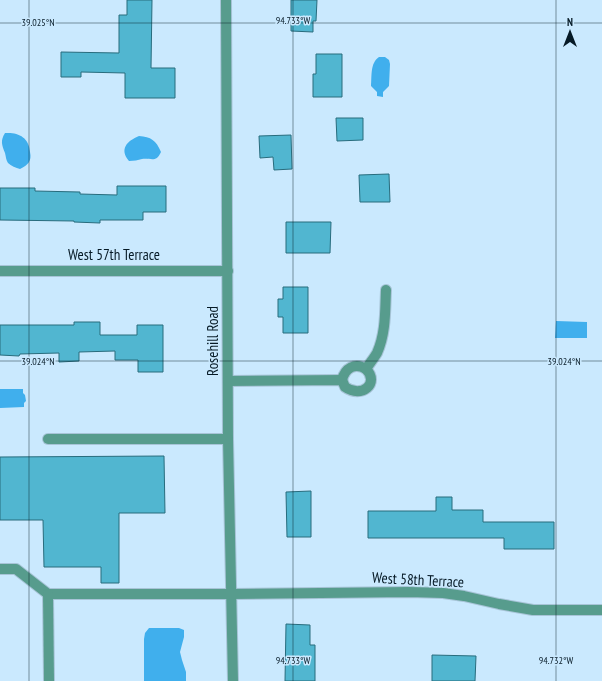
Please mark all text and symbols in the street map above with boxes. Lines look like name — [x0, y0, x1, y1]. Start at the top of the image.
north arrow — [550, 12, 590, 52]
text: 94.733°W — [276, 14, 310, 27]
text: N — [567, 15, 573, 29]
text: 39.025°N — [21, 16, 55, 29]
street label: West 57th Terrace — [68, 245, 160, 264]
street label: Rosehill Road — [203, 306, 222, 376]
text: 39.024°N — [21, 355, 55, 368]
text: 39.024°N — [547, 355, 581, 368]
street label: West 58th Terrace — [372, 568, 464, 591]
text: 94.733°W — [276, 654, 310, 667]
text: 94.732°W — [539, 654, 573, 667]

